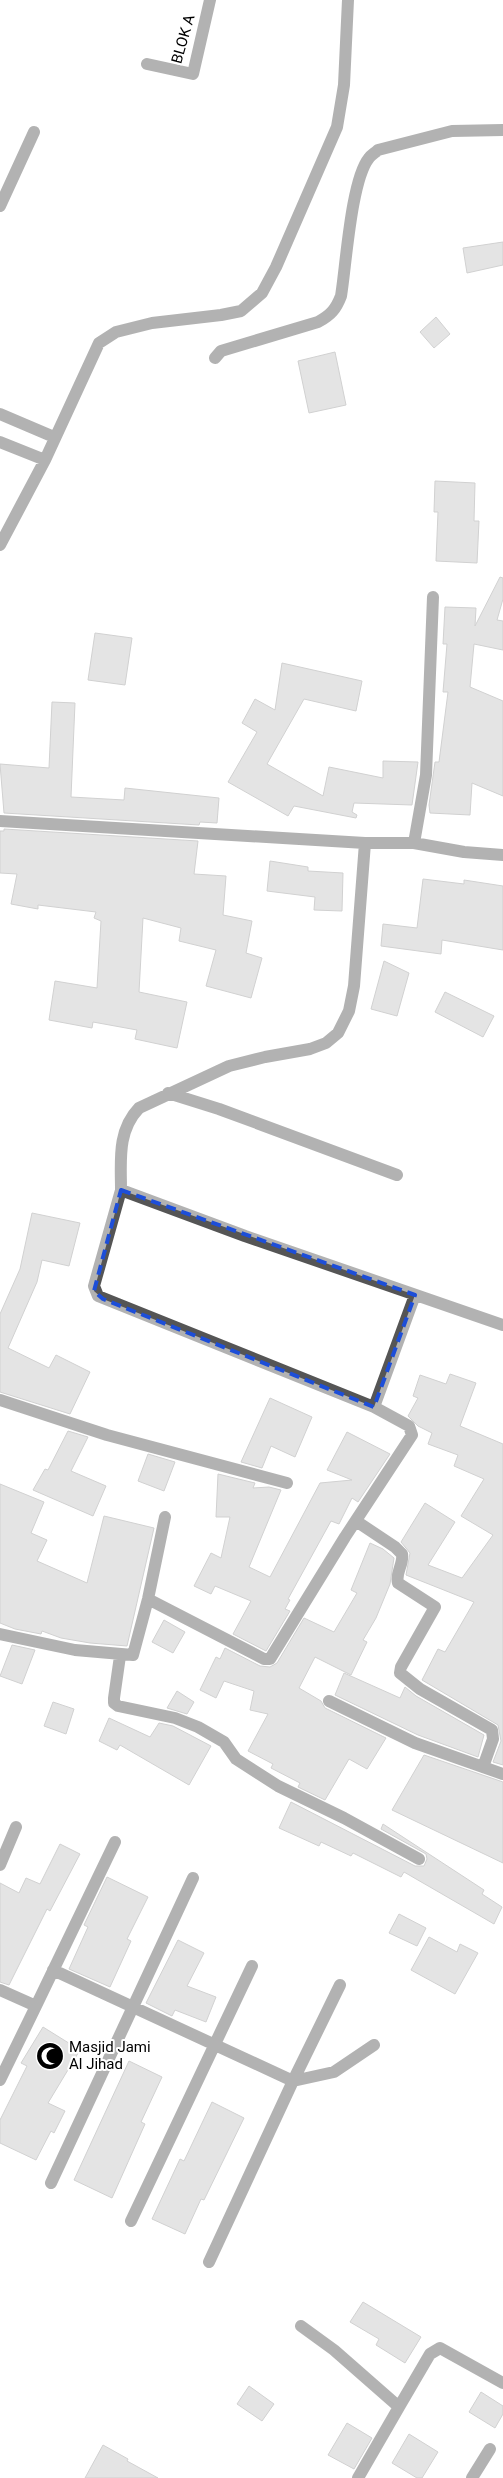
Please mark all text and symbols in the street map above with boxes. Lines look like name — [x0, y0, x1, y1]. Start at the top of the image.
street label: BLOK A — [167, 12, 199, 66]
place label: Masjid Jami Al Jihad — [69, 2038, 151, 2073]
mosque icon: Masjid Jami Al Jihad — [35, 2041, 65, 2071]

